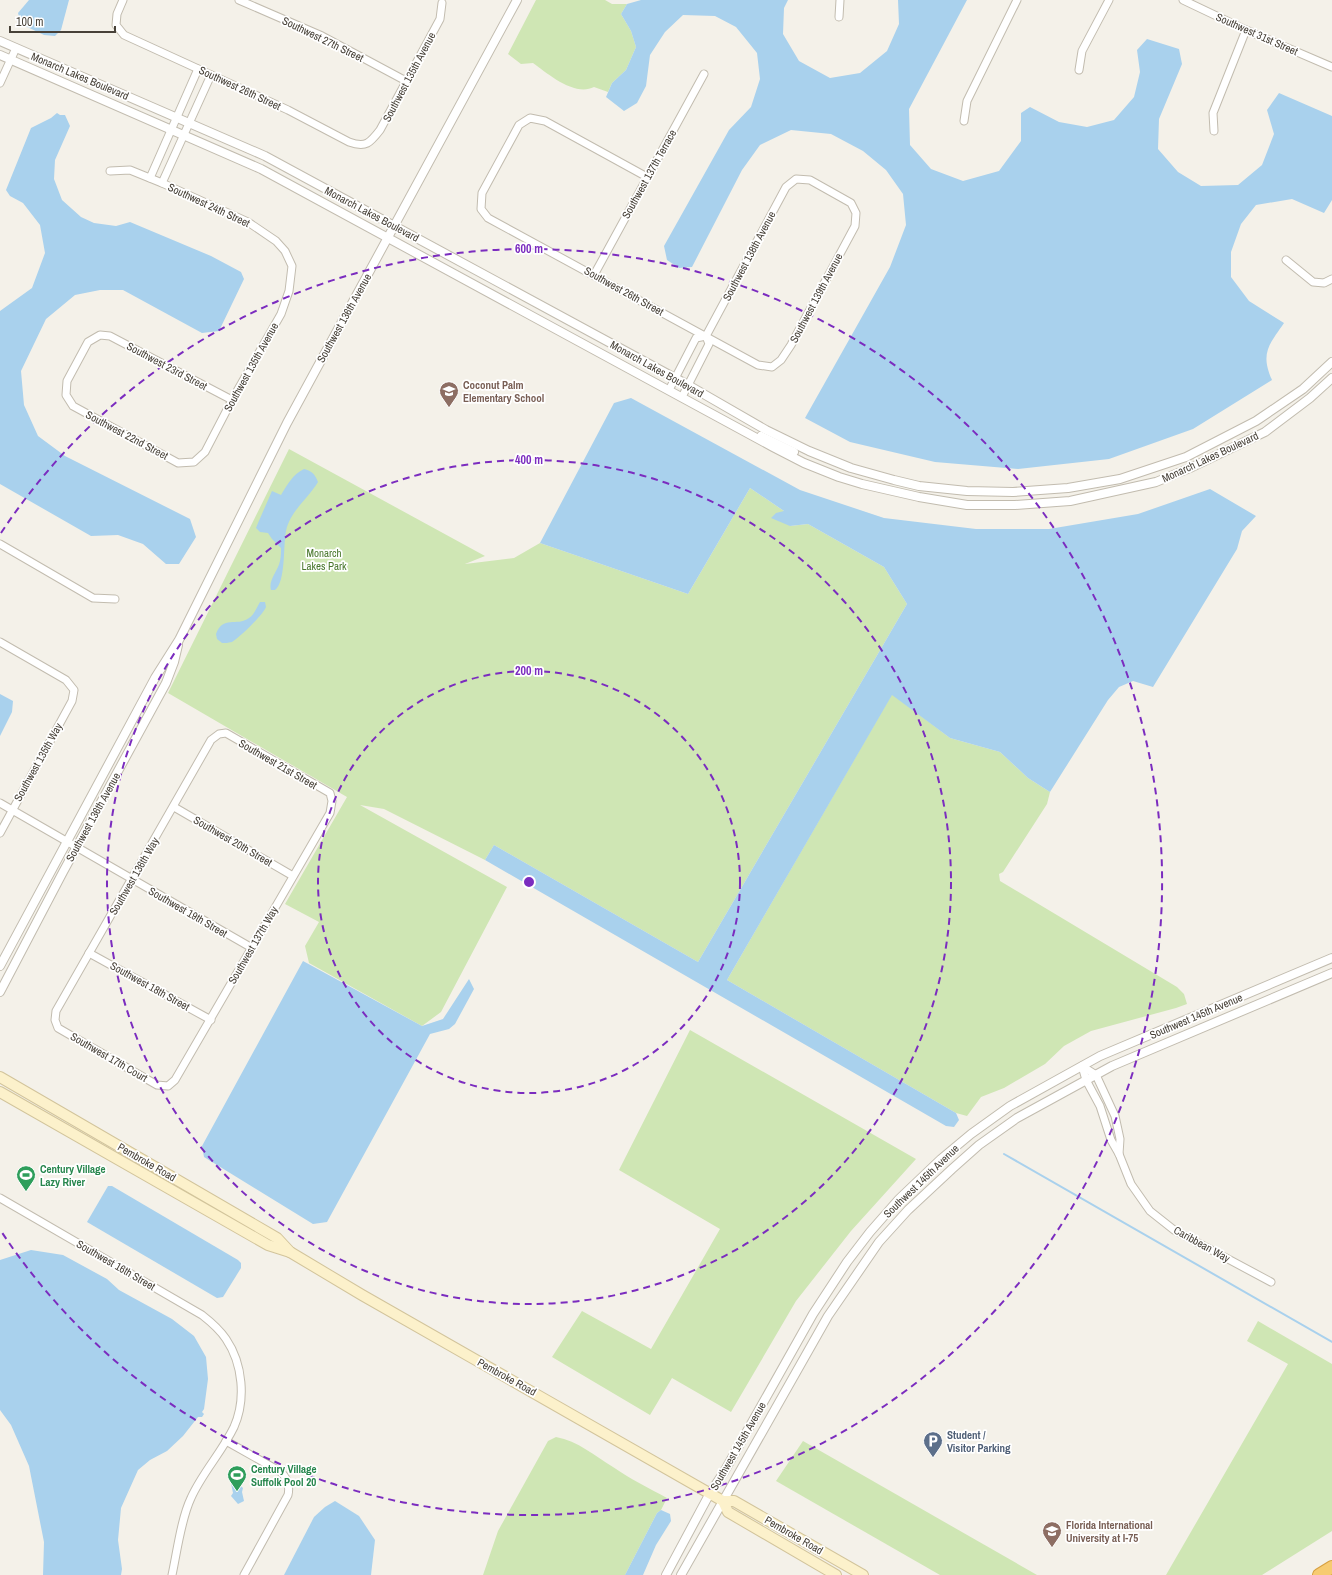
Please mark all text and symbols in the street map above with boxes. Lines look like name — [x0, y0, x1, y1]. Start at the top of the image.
scale bar — [10, 8, 115, 34]
street label: Southwest 31st Street — [1214, 10, 1301, 59]
street label: Southwest 27th Street — [280, 13, 366, 65]
text: 100 m — [16, 14, 43, 30]
street label: Southwest 135th Avenue — [379, 30, 439, 124]
street label: Monarch Lakes Boulevard — [29, 49, 131, 103]
street label: Southwest 26th Street — [197, 63, 284, 113]
street label: Southwest 137th Terrace — [619, 127, 679, 221]
street label: Southwest 24th Street — [166, 180, 253, 230]
street label: Monarch Lakes Boulevard — [322, 183, 422, 245]
street label: Southwest 138th Avenue — [719, 209, 779, 303]
text: 600 m — [515, 241, 543, 257]
street label: Southwest 139th Avenue — [786, 251, 846, 345]
street label: Southwest 26th Street — [582, 263, 667, 319]
street label: Southwest 136th Avenue — [314, 271, 374, 365]
street label: Southwest 135th Avenue — [221, 320, 281, 414]
street label: Monarch Lakes Boulevard — [608, 337, 706, 401]
street label: Southwest 23rd Street — [124, 339, 210, 393]
place label: Coconut Palm Elementary School — [463, 378, 544, 405]
school or university icon: Coconut Palm Elementary School — [438, 380, 460, 408]
street label: Southwest 22nd Street — [83, 407, 171, 463]
street label: Monarch Lakes Boulevard — [1160, 429, 1260, 485]
text: 400 m — [515, 452, 543, 468]
park label: Monarch Lakes Park — [301, 546, 347, 573]
text: 200 m — [515, 663, 543, 679]
street label: Southwest 135th Way — [11, 720, 66, 804]
street label: Southwest 21st Street — [236, 736, 320, 792]
street label: Southwest 136th Avenue — [63, 770, 123, 864]
street label: Southwest 20th Street — [191, 813, 275, 869]
street label: Southwest 136th Way — [106, 834, 162, 917]
centre of rings — [522, 875, 536, 889]
street label: Southwest 19th Street — [146, 884, 230, 940]
street label: Southwest 137th Way — [225, 903, 281, 986]
street label: Southwest 18th Street — [108, 958, 193, 1014]
street label: Southwest 145th Avenue — [1147, 990, 1245, 1042]
street label: Southwest 17th Court — [68, 1029, 150, 1085]
street label: Pembroke Road — [115, 1140, 179, 1184]
street label: Southwest 145th Avenue — [880, 1141, 962, 1221]
place label: Century Village Lazy River — [40, 1162, 106, 1189]
sports icon: Century Village Lazy River — [15, 1164, 37, 1192]
street label: Caribbean Way — [1171, 1223, 1233, 1265]
street label: Southwest 16th Street — [74, 1237, 158, 1293]
street label: Pembroke Road — [475, 1355, 539, 1399]
street label: Southwest 145th Avenue — [707, 1399, 769, 1493]
place label: Student / Visitor Parking — [947, 1428, 1011, 1455]
parking icon: Student / Visitor Parking — [922, 1430, 944, 1458]
place label: Century Village Suffolk Pool 20 — [251, 1462, 317, 1489]
sports icon: Century Village Suffolk Pool 20 — [226, 1464, 248, 1492]
street label: Pembroke Road — [762, 1513, 826, 1557]
place label: Florida International University at I-75 — [1066, 1518, 1153, 1545]
school or university icon: Florida International University at I-75 — [1041, 1520, 1063, 1548]

